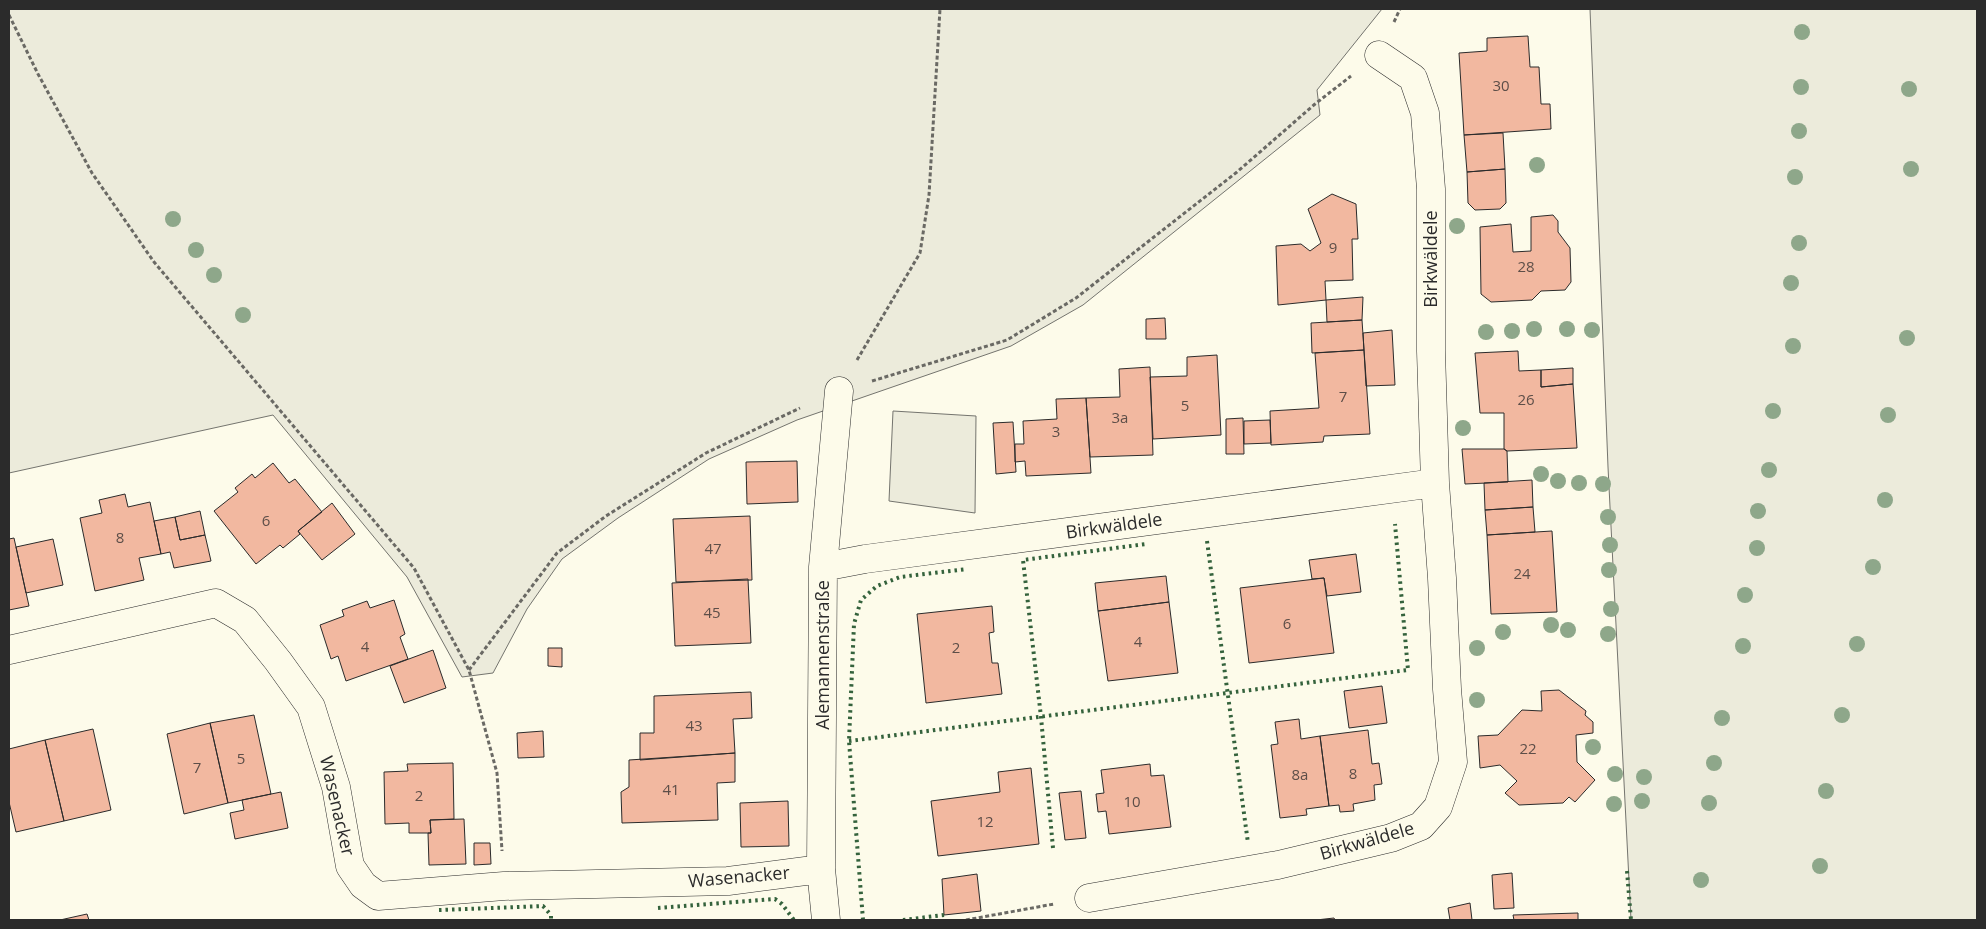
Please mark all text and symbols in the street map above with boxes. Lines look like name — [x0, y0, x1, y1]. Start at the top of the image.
house number: 30 — [1492, 75, 1510, 95]
street label: Birkwäldele — [1418, 210, 1442, 308]
house number: 9 — [1329, 237, 1337, 257]
house number: 28 — [1517, 256, 1535, 276]
house number: 7 — [1339, 386, 1347, 406]
house number: 26 — [1517, 389, 1535, 409]
house number: 5 — [1181, 395, 1189, 415]
house number: 3a — [1112, 407, 1128, 427]
house number: 3 — [1052, 421, 1060, 441]
street label: Birkwäldele — [1064, 506, 1164, 544]
house number: 6 — [262, 510, 270, 530]
house number: 8 — [116, 527, 124, 547]
house number: 47 — [704, 538, 722, 558]
house number: 24 — [1513, 563, 1531, 583]
street label: Alemannenstraße — [810, 580, 834, 730]
house number: 45 — [703, 602, 721, 622]
house number: 6 — [1283, 613, 1291, 633]
house number: 4 — [1134, 631, 1143, 651]
house number: 4 — [361, 636, 370, 656]
house number: 2 — [952, 637, 960, 657]
house number: 43 — [685, 715, 703, 735]
house number: 22 — [1519, 738, 1537, 758]
house number: 5 — [237, 748, 245, 768]
street label: Wasenacker — [315, 753, 361, 859]
house number: 7 — [193, 757, 201, 777]
house number: 8 — [1349, 763, 1357, 783]
house number: 8a — [1292, 764, 1308, 784]
house number: 41 — [662, 779, 680, 799]
house number: 2 — [415, 785, 423, 805]
house number: 10 — [1123, 791, 1141, 811]
house number: 12 — [976, 811, 994, 831]
street label: Birkwäldele — [1317, 815, 1417, 865]
street label: Wasenacker — [687, 860, 791, 892]

